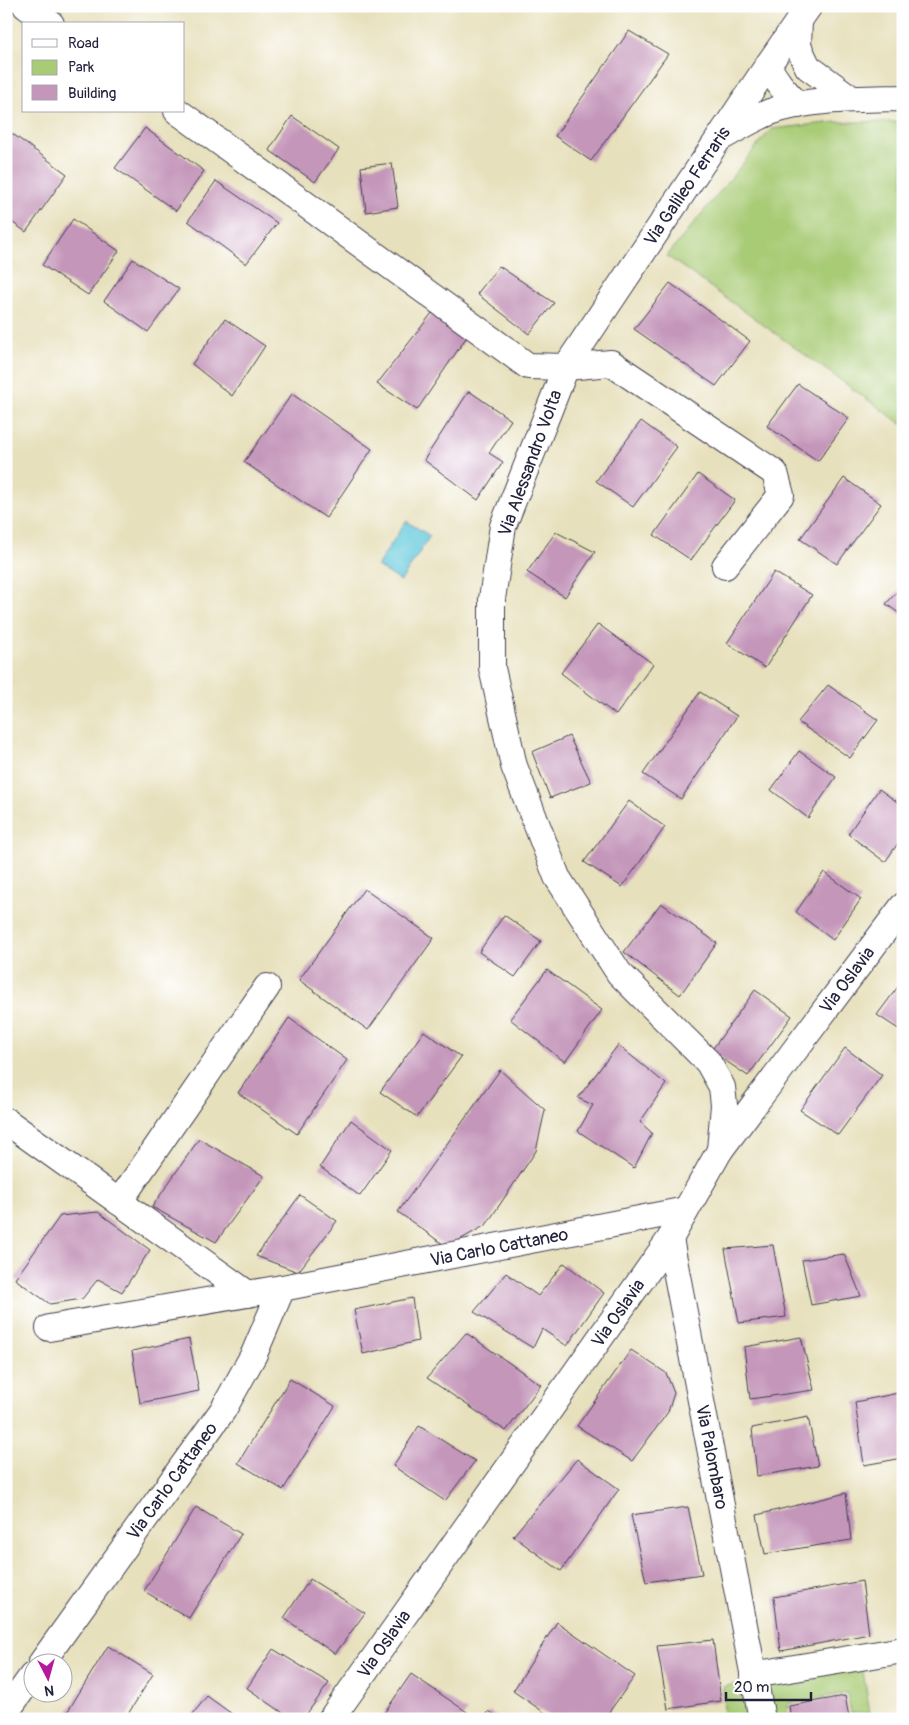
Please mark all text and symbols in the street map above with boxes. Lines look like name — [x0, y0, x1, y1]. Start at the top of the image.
legend — [22, 22, 185, 112]
text: Road — [68, 34, 99, 53]
text: Park — [68, 58, 95, 77]
text: Building — [68, 84, 116, 103]
street label: Via Galileo Ferraris — [639, 122, 736, 250]
street label: Via Alessandro Volta — [493, 387, 568, 539]
street label: Via Oslavia — [815, 942, 880, 1018]
street label: Via Carlo Cattaneo — [428, 1223, 570, 1272]
street label: Via Oslavia — [587, 1275, 650, 1352]
street label: Via Palombaro — [690, 1403, 733, 1512]
street label: Via Carlo Cattaneo — [122, 1418, 223, 1545]
street label: Via Oslavia — [353, 1606, 416, 1683]
north arrow — [22, 1652, 72, 1702]
scale bar — [726, 1670, 812, 1702]
text: 20 m — [734, 1678, 769, 1697]
text: N — [44, 1681, 55, 1699]

